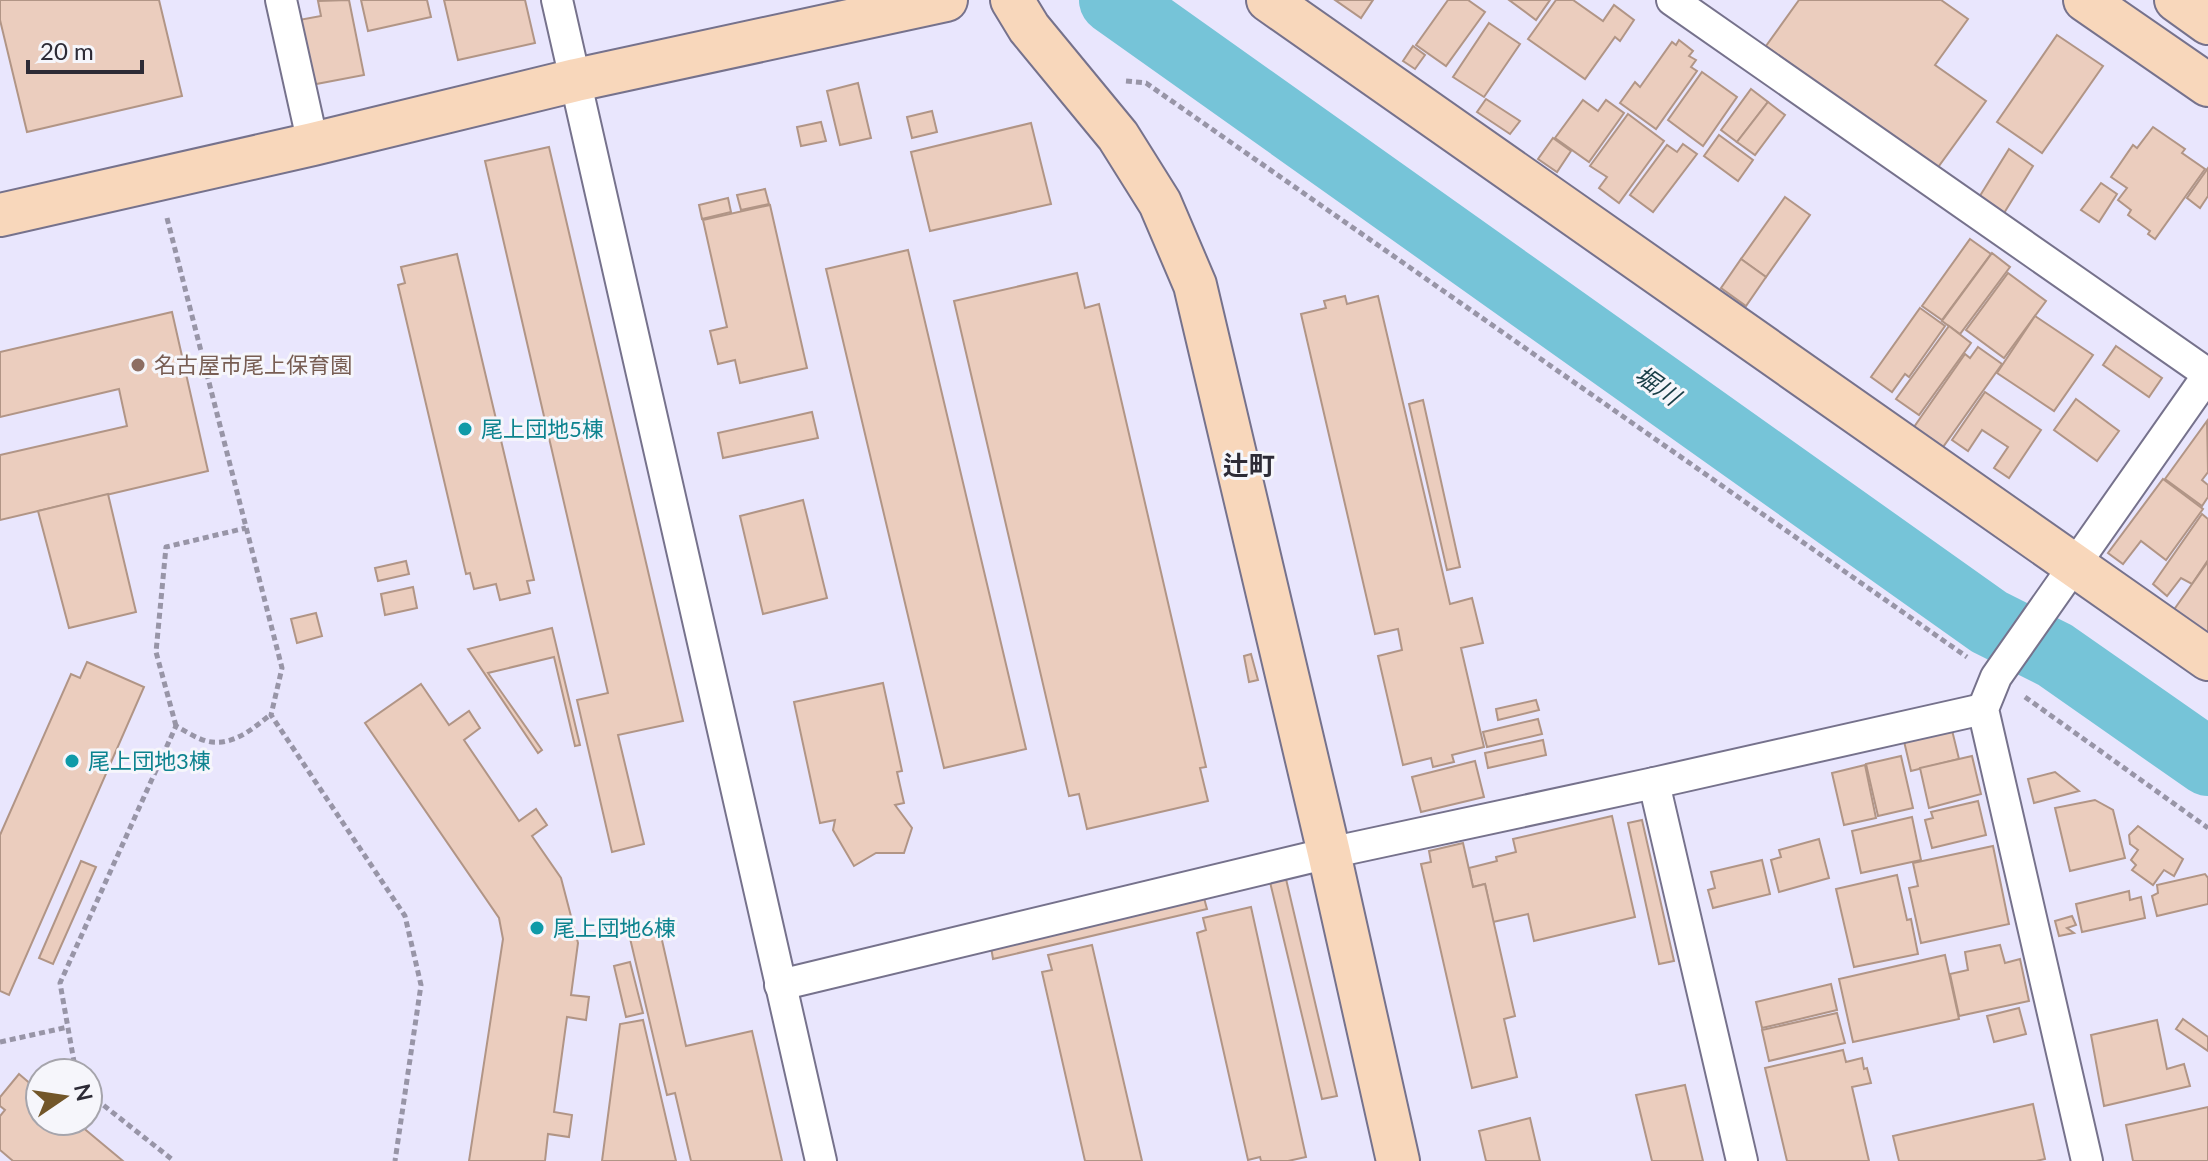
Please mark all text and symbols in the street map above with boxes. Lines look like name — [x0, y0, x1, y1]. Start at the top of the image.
scale bar — [28, 24, 142, 74]
text: 20 m — [40, 36, 94, 65]
place label: 名古屋市尾上保育園 — [154, 351, 352, 378]
marker: 名古屋市尾上保育園 — [129, 356, 147, 374]
water label: 堀川 — [1630, 359, 1688, 412]
place label: 尾上団地5棟 — [481, 415, 604, 442]
marker: 尾上団地5棟 — [456, 420, 474, 438]
district label: 辻町 — [1223, 449, 1275, 481]
place label: 尾上団地3棟 — [88, 747, 211, 774]
marker: 尾上団地3棟 — [63, 752, 81, 770]
place label: 尾上団地6棟 — [553, 914, 676, 941]
marker: 尾上団地6棟 — [528, 919, 546, 937]
north arrow — [24, 1057, 104, 1137]
text: N — [69, 1081, 99, 1104]

